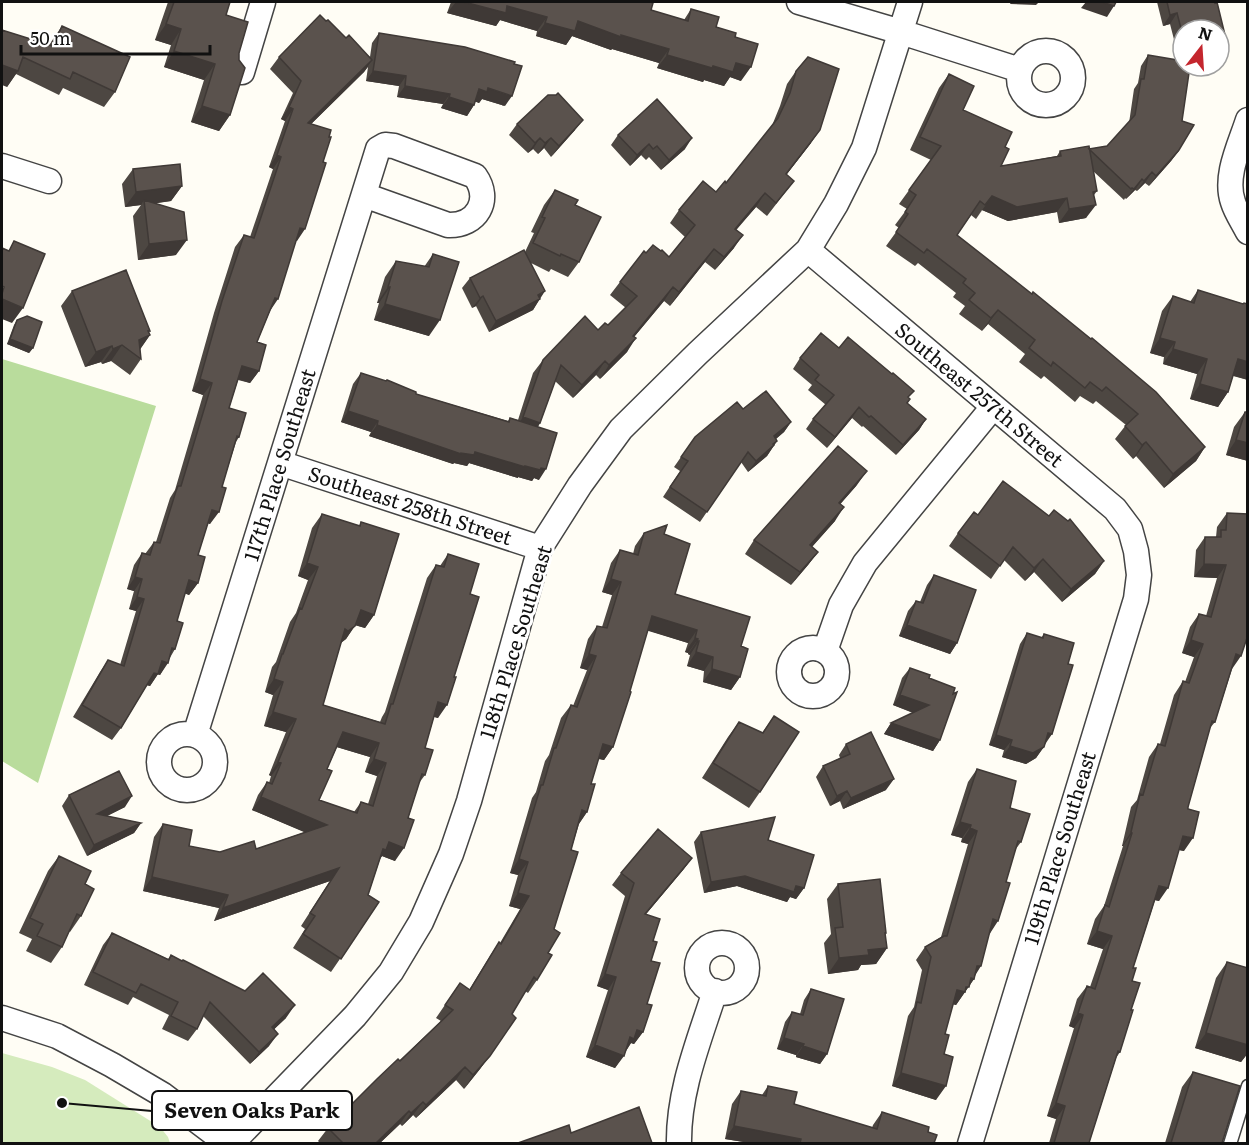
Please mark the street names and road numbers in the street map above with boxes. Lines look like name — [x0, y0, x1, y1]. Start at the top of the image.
street label: Southeast 257th Street — [890, 314, 1071, 473]
street label: 117th Place Southeast — [235, 365, 322, 564]
street label: Southeast 258th Street — [305, 457, 516, 551]
street label: 118th Place Southeast — [470, 541, 558, 742]
street label: 119th Place Southeast — [1014, 747, 1102, 948]

